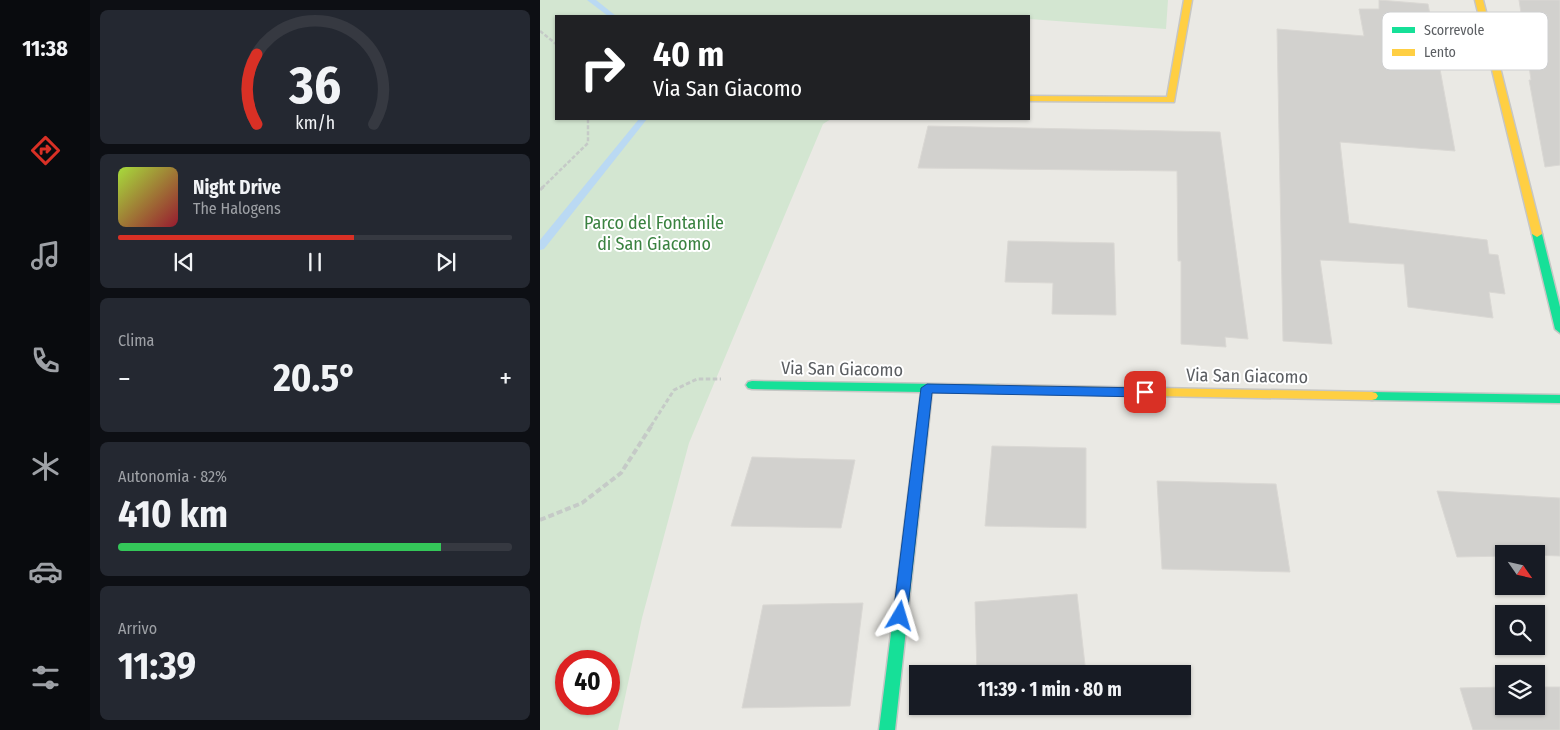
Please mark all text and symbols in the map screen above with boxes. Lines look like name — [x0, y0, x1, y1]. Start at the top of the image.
legend — [1382, 12, 1548, 70]
text: Scorrevole — [1424, 22, 1484, 39]
text: 40 m — [653, 33, 724, 75]
text: 11:38 — [22, 35, 68, 62]
icon: right — [570, 35, 635, 100]
text: Lento — [1424, 44, 1456, 61]
text: 36 — [288, 54, 341, 117]
text: Via San Giacomo — [653, 75, 802, 102]
text: km/h — [295, 112, 335, 134]
icon: directions — [28, 133, 63, 168]
text: Night Drive — [193, 176, 281, 199]
text: The Halogens — [193, 199, 281, 218]
park label: Parco del Fontanile di San Giacomo — [584, 212, 724, 255]
icon: music — [28, 238, 63, 273]
icon: previous — [170, 248, 198, 276]
icon: pause — [301, 248, 329, 276]
icon: next — [432, 248, 460, 276]
text: Clima — [118, 331, 154, 350]
icon: phone — [28, 343, 63, 378]
text: 20.5° — [273, 355, 357, 401]
street label: Via San Giacomo — [781, 357, 903, 381]
text: − — [118, 362, 131, 395]
text: + — [499, 362, 512, 395]
street label: Via San Giacomo — [1186, 364, 1308, 388]
pin — [1124, 371, 1166, 413]
icon: arrive — [1131, 378, 1159, 406]
icon: climate — [28, 449, 63, 484]
text: Autonomia · 82% — [118, 467, 227, 486]
text: 410 km — [118, 491, 228, 537]
north arrow — [1495, 545, 1545, 595]
map controls — [1495, 545, 1545, 715]
icon: car — [28, 554, 63, 589]
position arrow — [873, 589, 925, 641]
button: search — [1495, 605, 1545, 655]
text: Arrivo — [118, 619, 157, 638]
text: 11:39 — [118, 643, 196, 689]
speed limit sign: 40 — [555, 650, 620, 715]
icon: filters — [28, 660, 63, 695]
button: layers — [1495, 665, 1545, 715]
text: 11:39 · 1 min · 80 m — [978, 678, 1122, 701]

